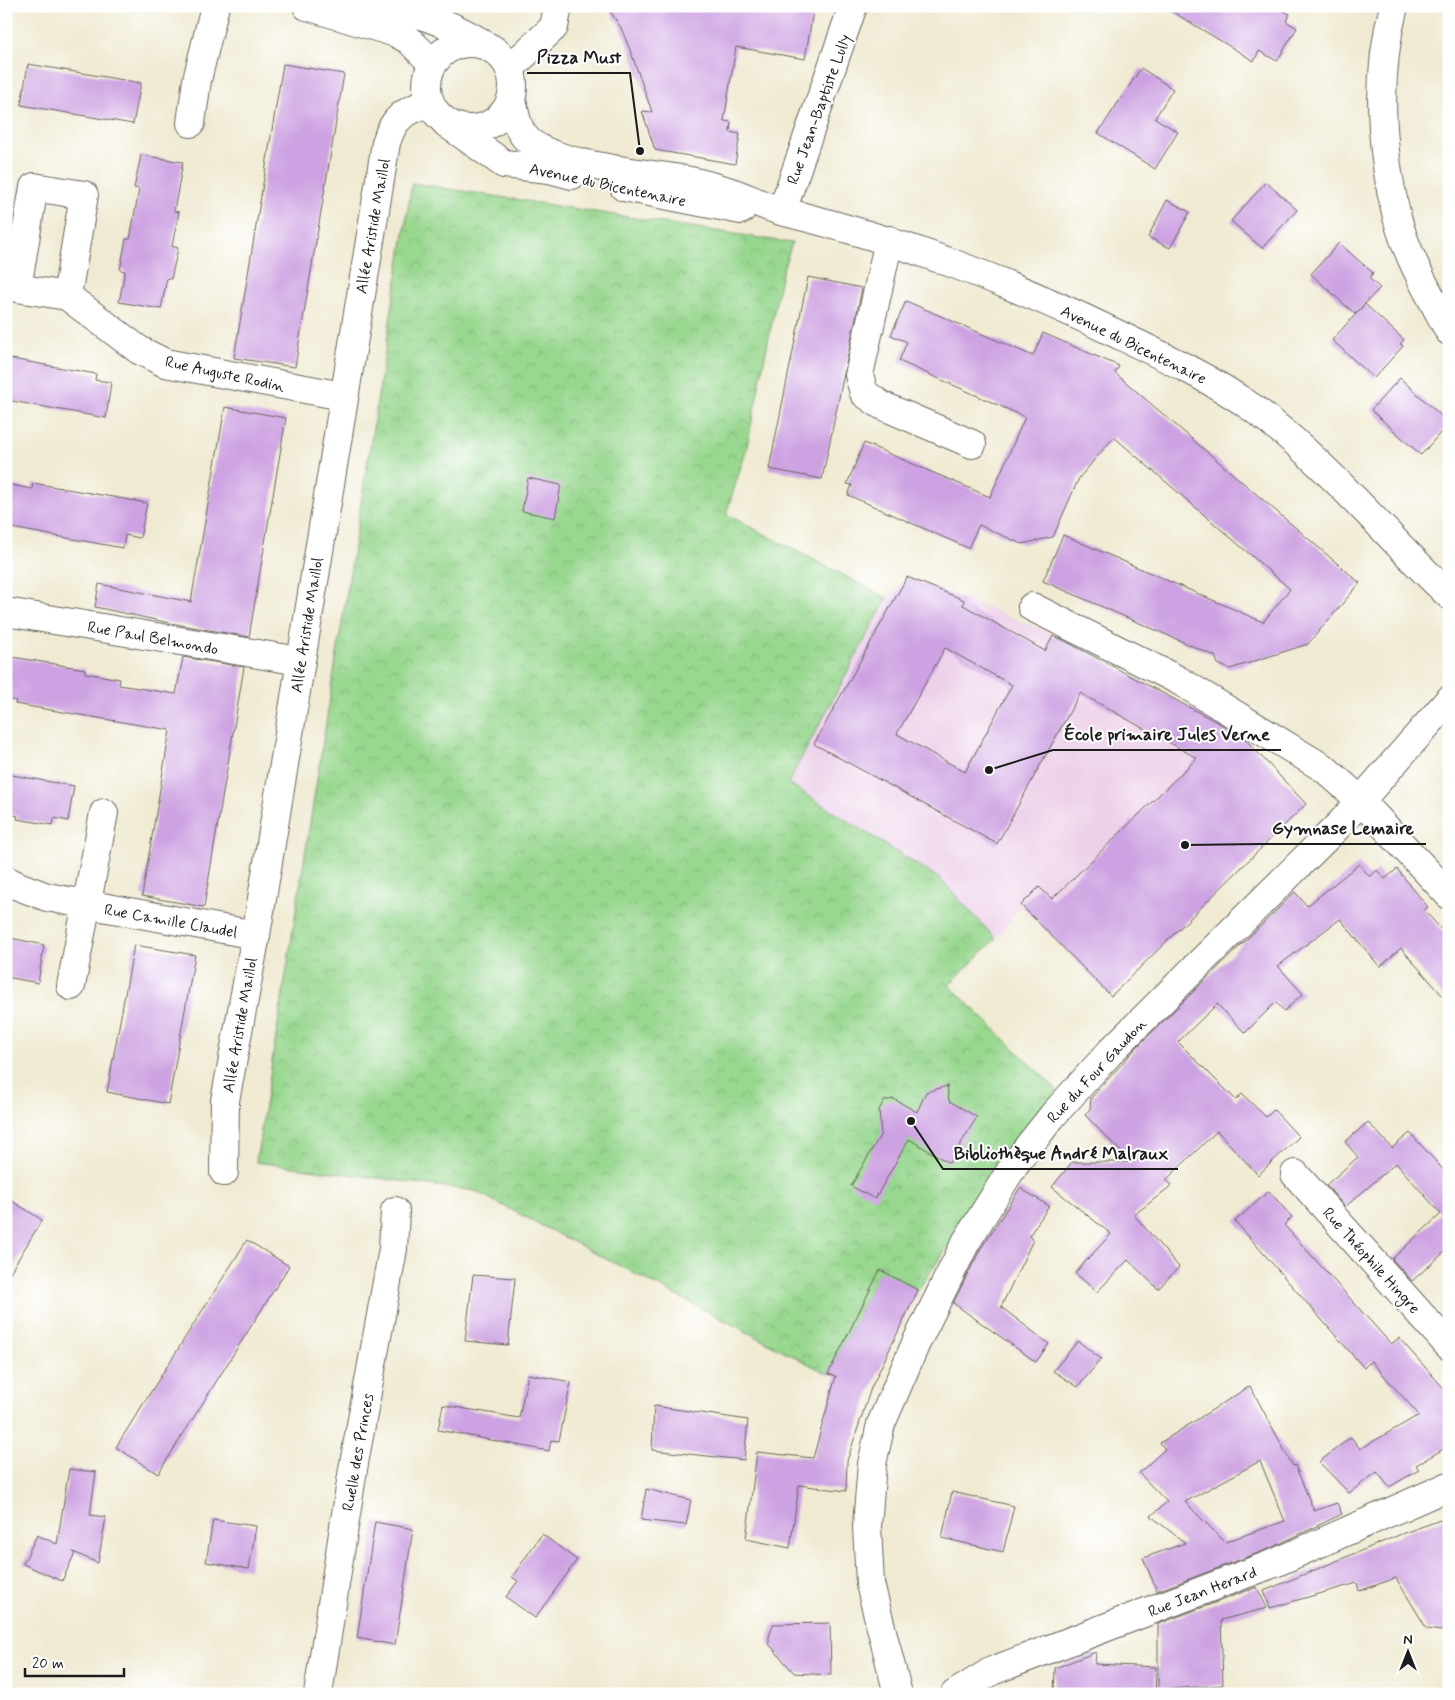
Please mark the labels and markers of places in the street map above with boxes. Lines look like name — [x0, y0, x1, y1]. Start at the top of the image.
callout: Pizza Must — [527, 40, 630, 73]
callout: École primaire Jules Verne — [1053, 717, 1281, 750]
callout: Gymnase Lemaire — [1260, 811, 1426, 844]
callout: Bibliothèque André Malraux — [943, 1136, 1178, 1169]

